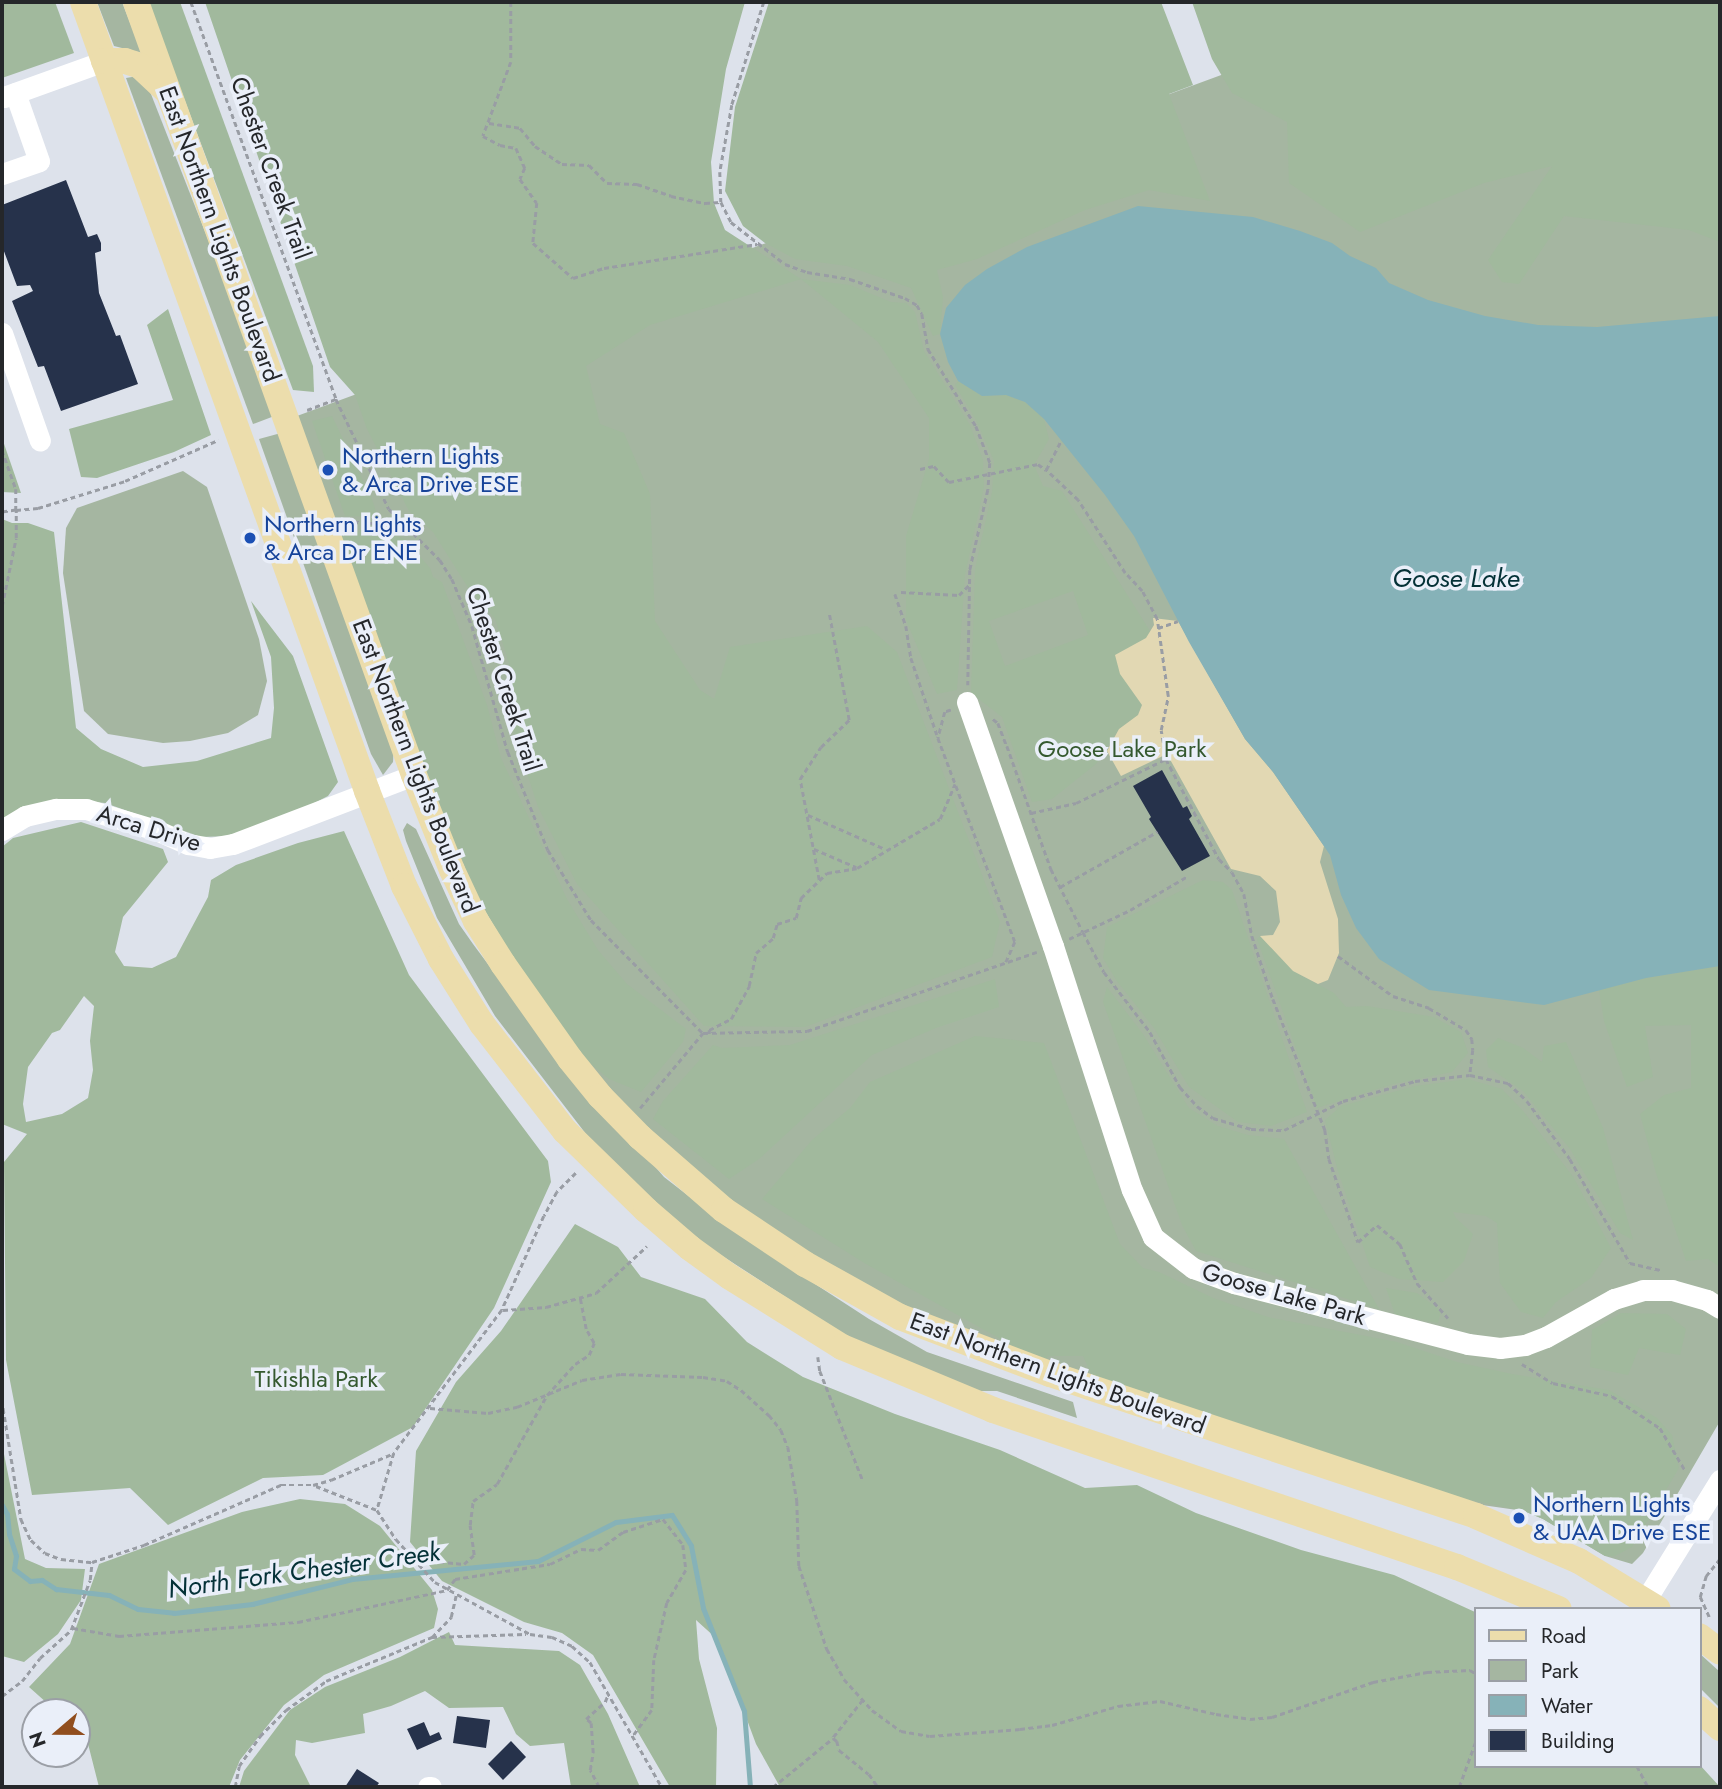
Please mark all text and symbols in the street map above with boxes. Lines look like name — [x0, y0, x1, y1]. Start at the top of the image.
street label: Chester Creek Trail — [225, 73, 317, 263]
street label: East Northern Lights Boulevard — [153, 82, 287, 386]
place label: Northern Lights & Arca Drive ESE — [342, 442, 519, 498]
marker: Northern Lights & Arca Drive ESE — [320, 462, 336, 478]
place label: Northern Lights & Arca Dr ENE — [264, 510, 421, 566]
marker: Northern Lights & Arca Dr ENE — [242, 530, 258, 546]
water label: Goose Lake — [1392, 563, 1520, 595]
street label: Chester Creek Trail — [461, 583, 547, 775]
street label: East Northern Lights Boulevard — [347, 615, 485, 917]
park label: Goose Lake Park — [1038, 735, 1206, 763]
street label: Arca Drive — [93, 799, 205, 857]
street label: Goose Lake Park — [1199, 1257, 1369, 1331]
street label: East Northern Lights Boulevard — [906, 1306, 1210, 1440]
park label: Tikishla Park — [254, 1365, 378, 1393]
place label: Northern Lights & UAA Drive ESE — [1533, 1490, 1711, 1546]
marker: Northern Lights & UAA Drive ESE — [1511, 1510, 1527, 1526]
water label: North Fork Chester Creek — [166, 1536, 442, 1606]
legend — [1474, 1607, 1701, 1768]
text: Road — [1541, 1621, 1586, 1651]
text: Park — [1541, 1656, 1578, 1686]
text: Water — [1541, 1691, 1593, 1721]
north arrow — [21, 1698, 91, 1768]
text: Building — [1541, 1726, 1614, 1756]
text: N — [22, 1728, 53, 1751]

